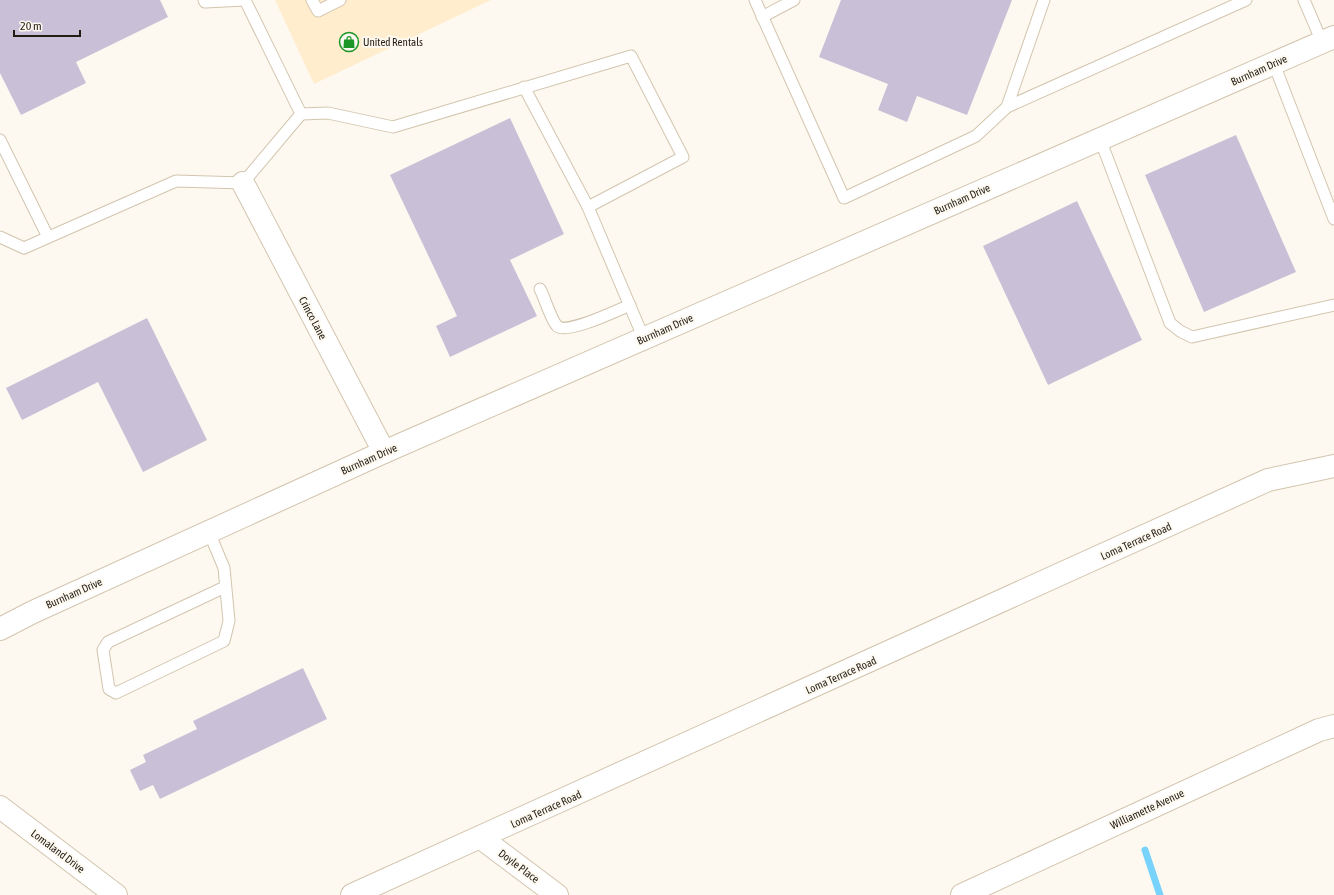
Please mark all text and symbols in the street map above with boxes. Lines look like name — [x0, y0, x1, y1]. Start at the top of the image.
scale bar — [14, 12, 80, 38]
text: 20 m — [20, 19, 42, 33]
shop icon: United Rentals — [338, 31, 360, 53]
place label: United Rentals — [363, 36, 423, 48]
street label: Burnham Drive — [1229, 52, 1289, 88]
street label: Burnham Drive — [932, 181, 992, 217]
street label: Crinco Lane — [297, 295, 329, 341]
street label: Burnham Drive — [635, 311, 695, 347]
street label: Burnham Drive — [339, 441, 399, 477]
street label: Loma Terrace Road — [1099, 520, 1173, 562]
street label: Burnham Drive — [44, 575, 104, 611]
street label: Loma Terrace Road — [804, 654, 878, 696]
street label: Williamette Avenue — [1108, 787, 1186, 831]
street label: Loma Terrace Road — [509, 788, 583, 830]
street label: Lomaland Drive — [29, 827, 87, 875]
street label: Doyle Place — [496, 847, 542, 885]

